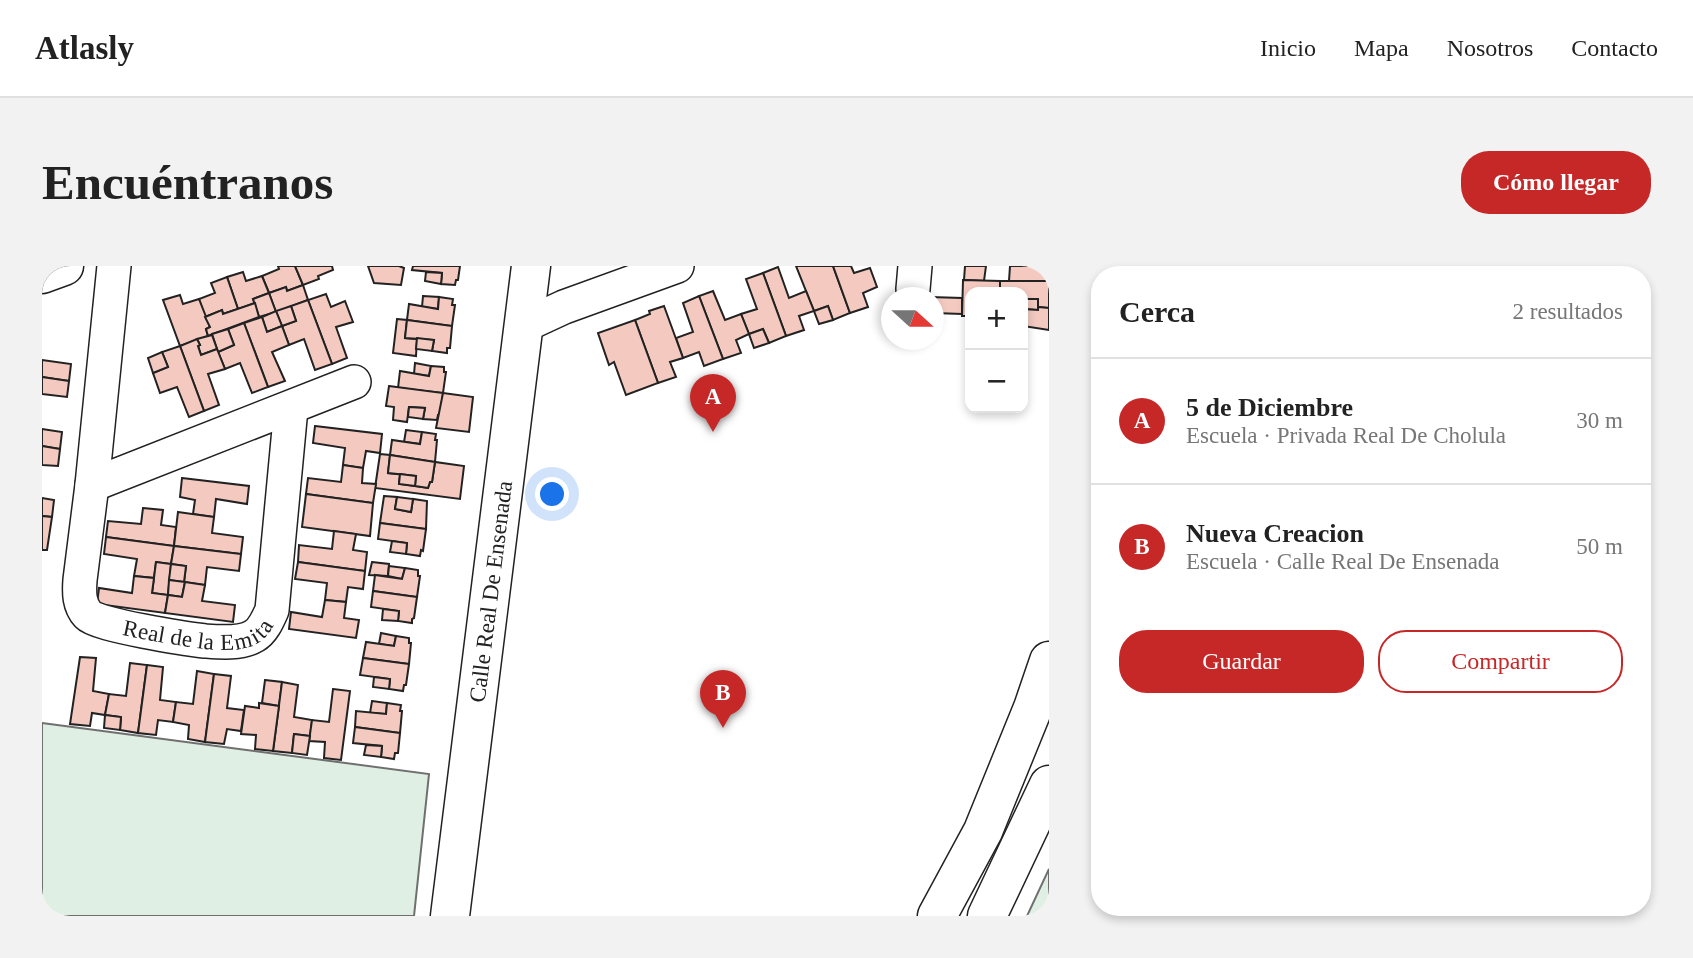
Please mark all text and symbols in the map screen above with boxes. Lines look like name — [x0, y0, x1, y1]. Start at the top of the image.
text: Atlasly — [35, 30, 134, 66]
text: Inicio — [1260, 35, 1316, 61]
text: Mapa — [1354, 35, 1409, 61]
text: Nosotros — [1447, 35, 1533, 61]
text: Contacto — [1571, 35, 1658, 61]
button: Cómo llegar — [1461, 151, 1651, 214]
text: Encuéntranos — [42, 155, 333, 210]
north arrow — [881, 287, 944, 350]
map controls — [965, 287, 1028, 413]
button: + — [965, 287, 1028, 350]
text: Cerca — [1119, 295, 1195, 328]
text: 2 resultados — [1512, 299, 1623, 324]
button: − — [965, 350, 1028, 413]
pin: A — [690, 374, 736, 432]
text: 5 de Diciembre — [1186, 393, 1353, 422]
text: A — [1134, 408, 1150, 433]
text: 30 m — [1576, 408, 1623, 433]
text: Escuela · Privada Real De Cholula — [1186, 423, 1506, 448]
your location — [535, 477, 569, 511]
street label: Calle Real De Ensenada — [465, 479, 517, 704]
text: Nueva Creacion — [1186, 519, 1364, 548]
text: B — [1134, 534, 1150, 559]
text: 50 m — [1576, 534, 1623, 559]
text: Escuela · Calle Real De Ensenada — [1186, 549, 1500, 574]
street label: Real de la Emita — [121, 615, 278, 655]
button: Guardar — [1119, 630, 1364, 693]
button: Compartir — [1378, 630, 1623, 693]
pin: B — [700, 670, 746, 728]

